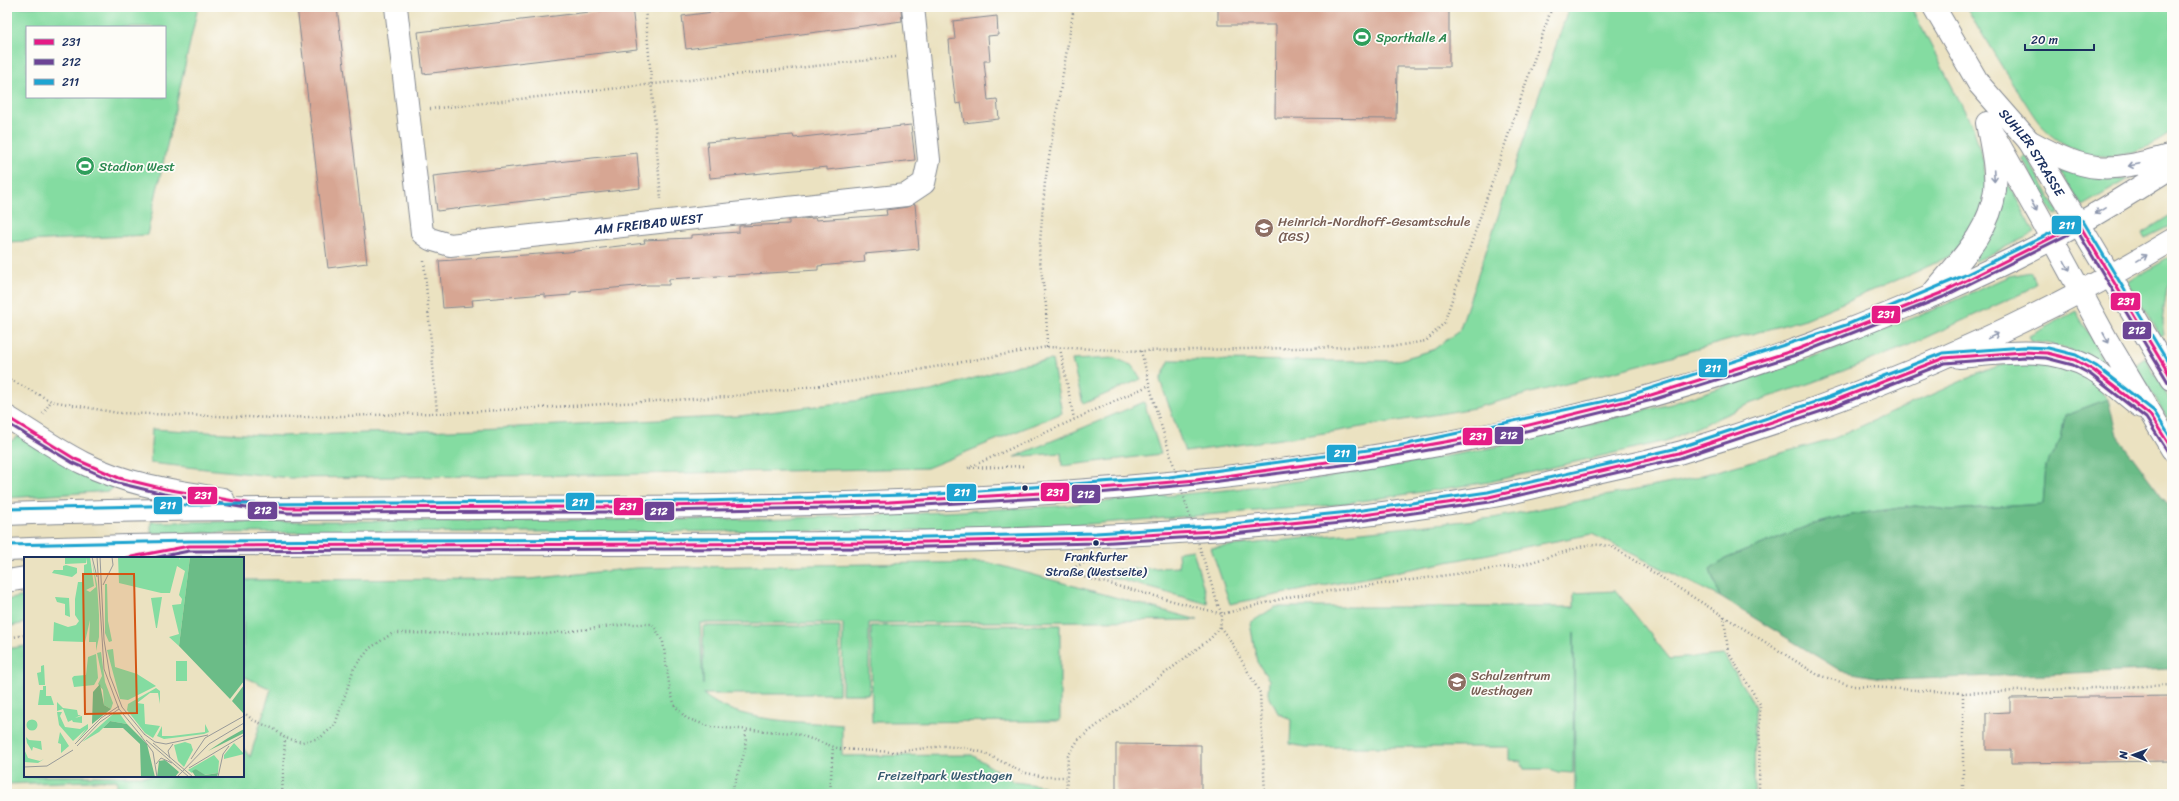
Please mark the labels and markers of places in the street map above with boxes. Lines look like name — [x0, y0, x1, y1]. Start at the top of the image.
sports icon: Sporthalle A — [1351, 26, 1373, 48]
place label: Sporthalle A — [1376, 26, 1447, 49]
sports icon: Stadion West — [74, 155, 96, 177]
place label: Stadion West — [99, 155, 175, 178]
place label: Heinrich-Nordhoff-Gesamtschule (IGS) — [1278, 210, 1470, 248]
school or university icon: Heinrich-Nordhoff-Gesamtschule (IGS) — [1253, 217, 1275, 239]
unlabelled marker — [1020, 483, 1030, 493]
marker: Frankfurter Straße (Westseite) — [1091, 538, 1101, 548]
place label: Frankfurter Straße (Westseite) — [1045, 546, 1147, 583]
place label: Schulzentrum Westhagen — [1471, 664, 1551, 702]
school or university icon: Schulzentrum Westhagen — [1446, 671, 1468, 693]

